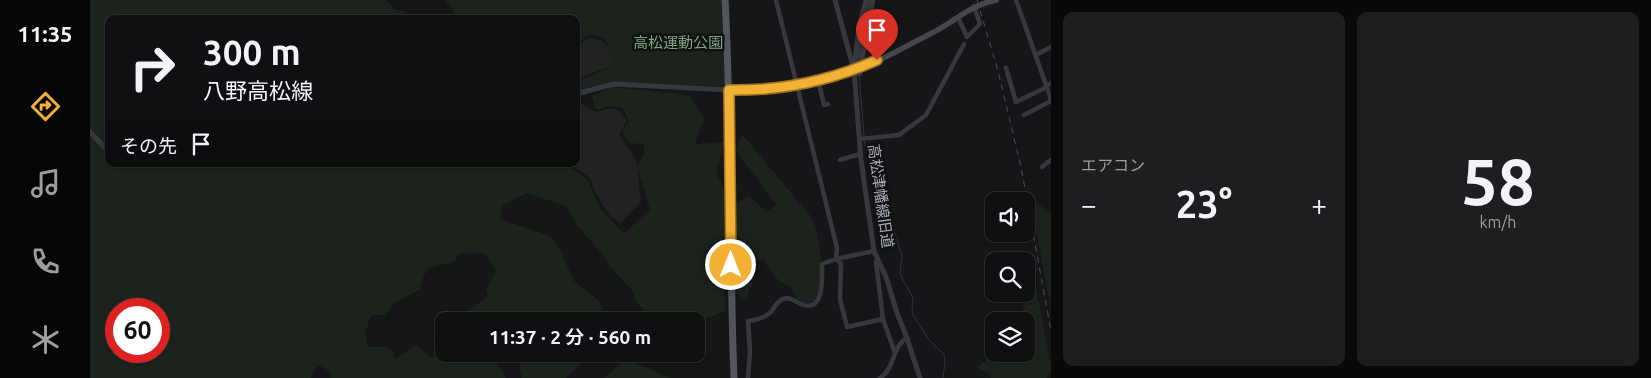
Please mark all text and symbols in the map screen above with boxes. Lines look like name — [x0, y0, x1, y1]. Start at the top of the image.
pin — [856, 9, 898, 60]
icon: arrive — [863, 16, 891, 44]
text: 11:35 — [17, 21, 73, 46]
text: 300 m — [203, 32, 301, 72]
park label: 高松運動公園 — [633, 34, 723, 51]
icon: right — [120, 35, 185, 100]
text: 八野高松線 — [203, 78, 313, 103]
icon: directions — [28, 89, 63, 124]
icon: arrive — [187, 130, 215, 158]
text: その先 — [120, 135, 177, 157]
street label: 高松津幡線旧道 — [865, 143, 897, 249]
text: 58 — [1461, 144, 1535, 217]
text: エアコン — [1081, 156, 1145, 174]
icon: music — [28, 166, 63, 201]
text: 23° — [1176, 183, 1232, 225]
text: − — [1081, 189, 1097, 220]
text: + — [1311, 189, 1327, 220]
map controls — [985, 192, 1035, 362]
button: sound — [985, 192, 1035, 242]
text: km/h — [1480, 213, 1516, 231]
position arrow — [704, 238, 756, 290]
icon: phone — [28, 244, 63, 279]
button: search — [985, 252, 1035, 302]
speed limit sign: 60 — [105, 298, 170, 363]
button: layers — [985, 312, 1035, 362]
icon: climate — [28, 322, 63, 357]
text: 11:37 · 2 分 · 560 m — [489, 326, 651, 348]

